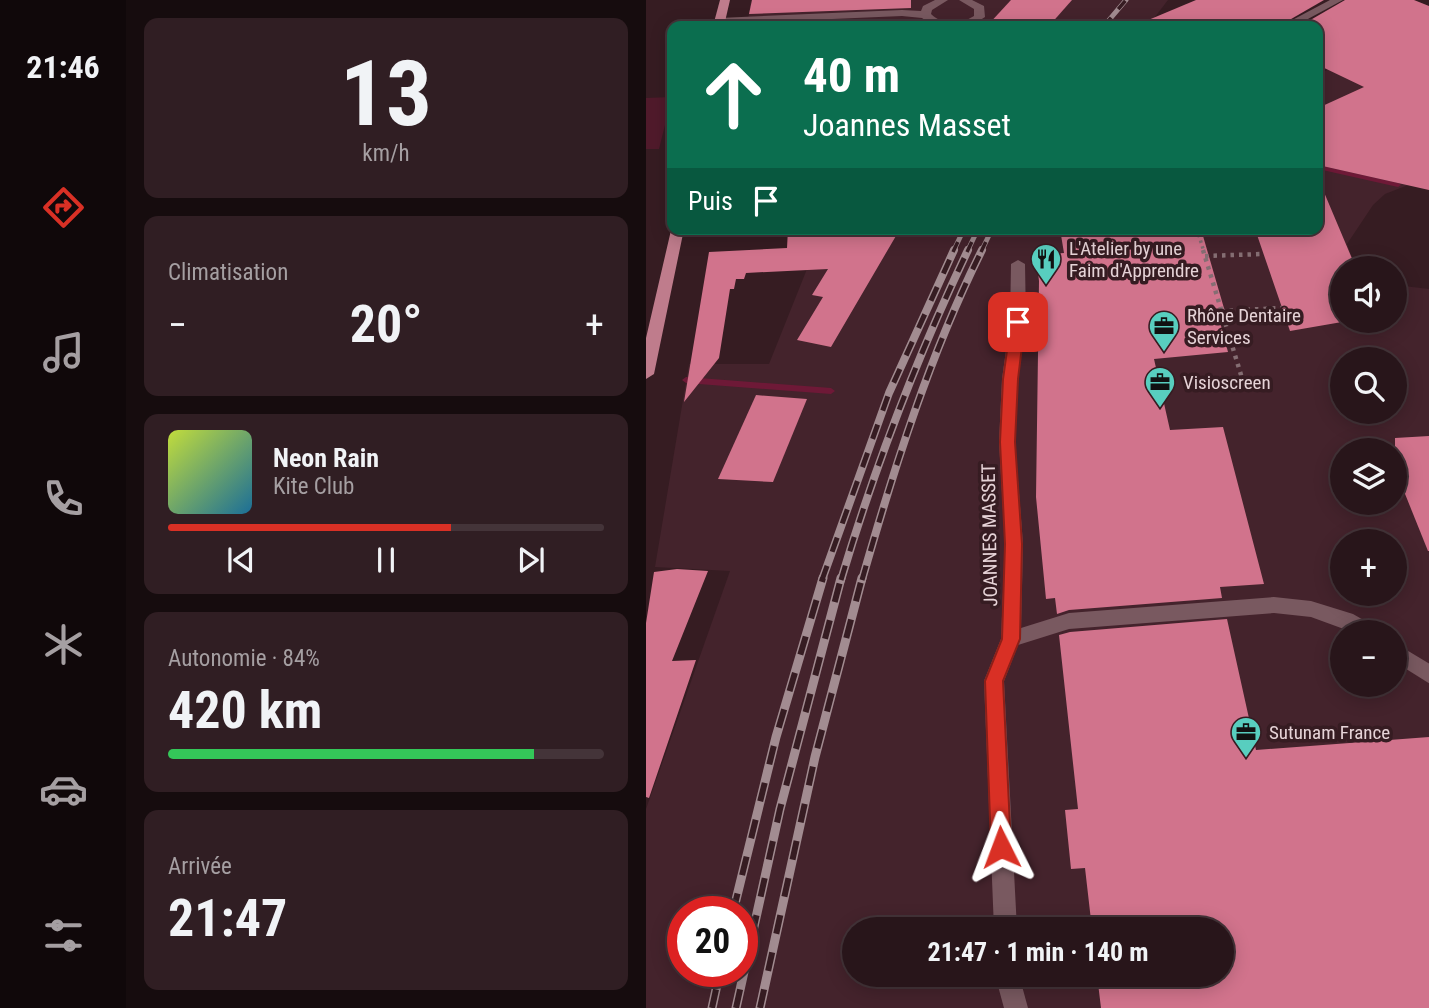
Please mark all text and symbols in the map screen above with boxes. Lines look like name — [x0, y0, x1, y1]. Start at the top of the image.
text: 13 — [340, 41, 432, 147]
text: 40 m — [803, 47, 900, 104]
text: 21:46 — [26, 48, 100, 86]
icon: ahead — [688, 49, 779, 140]
text: Joannes Masset — [803, 106, 1011, 144]
text: km/h — [362, 140, 410, 167]
icon: arrive — [747, 182, 785, 220]
icon: directions — [39, 183, 88, 232]
text: Puis — [688, 186, 733, 216]
place label: L'Atelier by une Faim d'Apprendre — [1069, 237, 1199, 282]
restaurant icon: L'Atelier by une Faim d'Apprendre — [1029, 242, 1063, 286]
map controls — [1330, 256, 1407, 697]
button: sound — [1330, 256, 1407, 333]
text: Climatisation — [168, 259, 288, 286]
pin — [988, 292, 1048, 352]
text: 20° — [350, 294, 422, 355]
text: − — [168, 303, 187, 347]
text: + — [585, 303, 604, 347]
icon: arrive — [999, 303, 1037, 341]
place label: Rhône Dentaire Services — [1187, 304, 1301, 349]
office icon: Rhône Dentaire Services — [1147, 309, 1181, 353]
icon: music — [39, 328, 88, 377]
button: search — [1330, 347, 1407, 424]
office icon: Visioscreen — [1143, 365, 1177, 409]
place label: Visioscreen — [1183, 371, 1271, 394]
button: layers — [1330, 438, 1407, 515]
text: Neon Rain — [273, 443, 379, 473]
street label: JOANNES MASSET — [977, 463, 1002, 607]
text: Kite Club — [273, 473, 354, 500]
icon: phone — [39, 474, 88, 523]
button: + — [1330, 529, 1407, 606]
icon: previous — [222, 541, 260, 579]
icon: pause — [367, 541, 405, 579]
icon: next — [512, 541, 550, 579]
icon: climate — [39, 620, 88, 669]
button: − — [1330, 620, 1407, 697]
text: Autonomie · 84% — [168, 645, 320, 672]
text: 420 km — [168, 680, 322, 741]
office icon: Sutunam France — [1229, 715, 1263, 759]
place label: Sutunam France — [1269, 721, 1390, 744]
icon: car — [39, 765, 88, 814]
position arrow — [964, 810, 1038, 884]
text: Arrivée — [168, 853, 232, 880]
text: 21:47 — [168, 888, 287, 949]
speed limit sign: 20 — [667, 896, 758, 987]
icon: filters — [39, 911, 88, 960]
text: 21:47 · 1 min · 140 m — [928, 937, 1148, 967]

